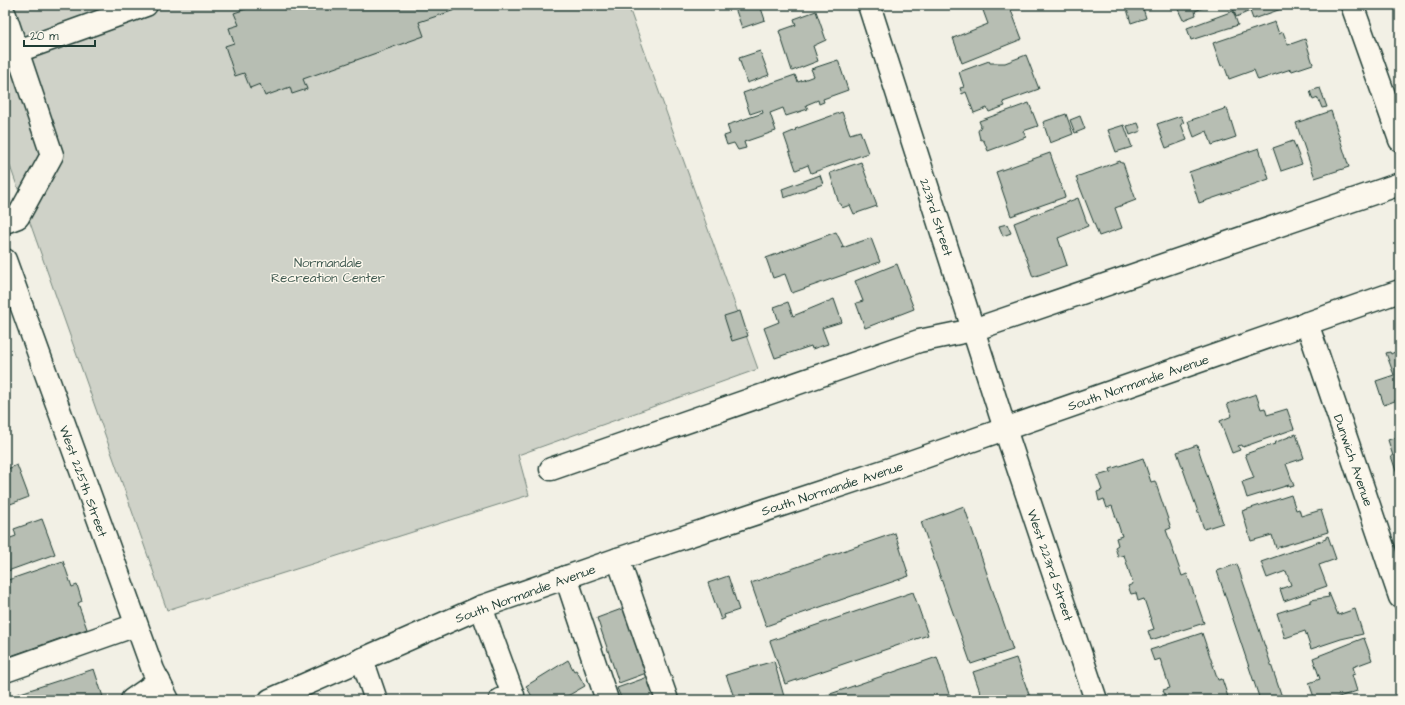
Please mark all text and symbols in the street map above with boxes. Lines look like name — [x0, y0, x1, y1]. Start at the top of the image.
scale bar — [24, 22, 95, 48]
text: 20 m — [30, 28, 59, 45]
street label: 223rd Street — [915, 176, 957, 259]
park label: Normandale Recreation Center — [271, 254, 385, 287]
street label: South Normandie Avenue — [1065, 350, 1211, 416]
street label: Dunwich Avenue — [1329, 412, 1377, 509]
street label: West 225th Street — [55, 423, 112, 540]
street label: South Normandie Avenue — [759, 458, 906, 520]
street label: West 223rd Street — [1023, 507, 1078, 624]
street label: South Normandie Avenue — [453, 560, 598, 628]

